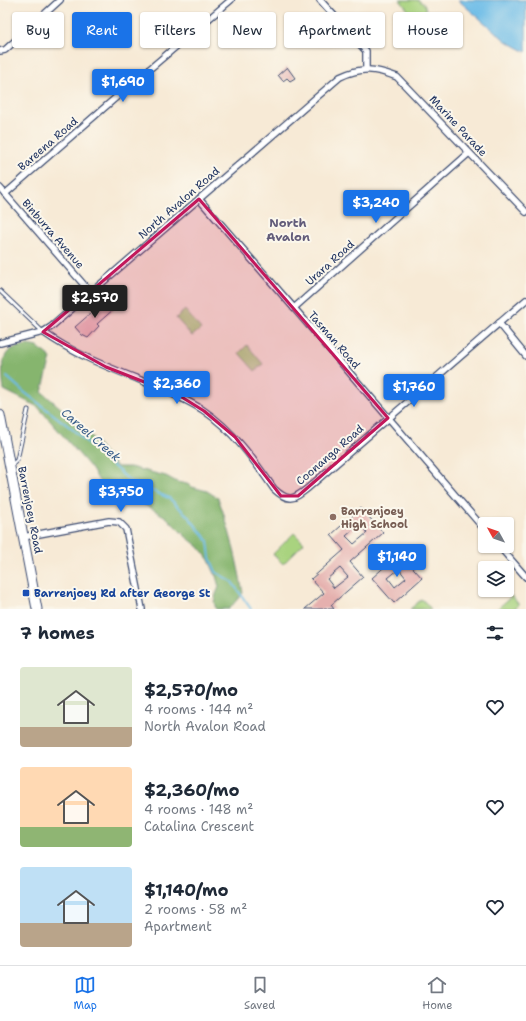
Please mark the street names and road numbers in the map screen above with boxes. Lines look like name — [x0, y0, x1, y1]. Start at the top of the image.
street label: Marine Parade — [426, 92, 490, 160]
street label: Bareena Road — [15, 114, 81, 174]
street label: North Avalon Road — [135, 164, 223, 242]
street label: Binburra Avenue — [19, 196, 87, 272]
street label: Urara Road — [302, 237, 358, 289]
street label: Tasman Road — [305, 308, 363, 372]
street label: Coonanga Road — [293, 421, 367, 489]
street label: Barrenjoey Road — [14, 465, 46, 555]

